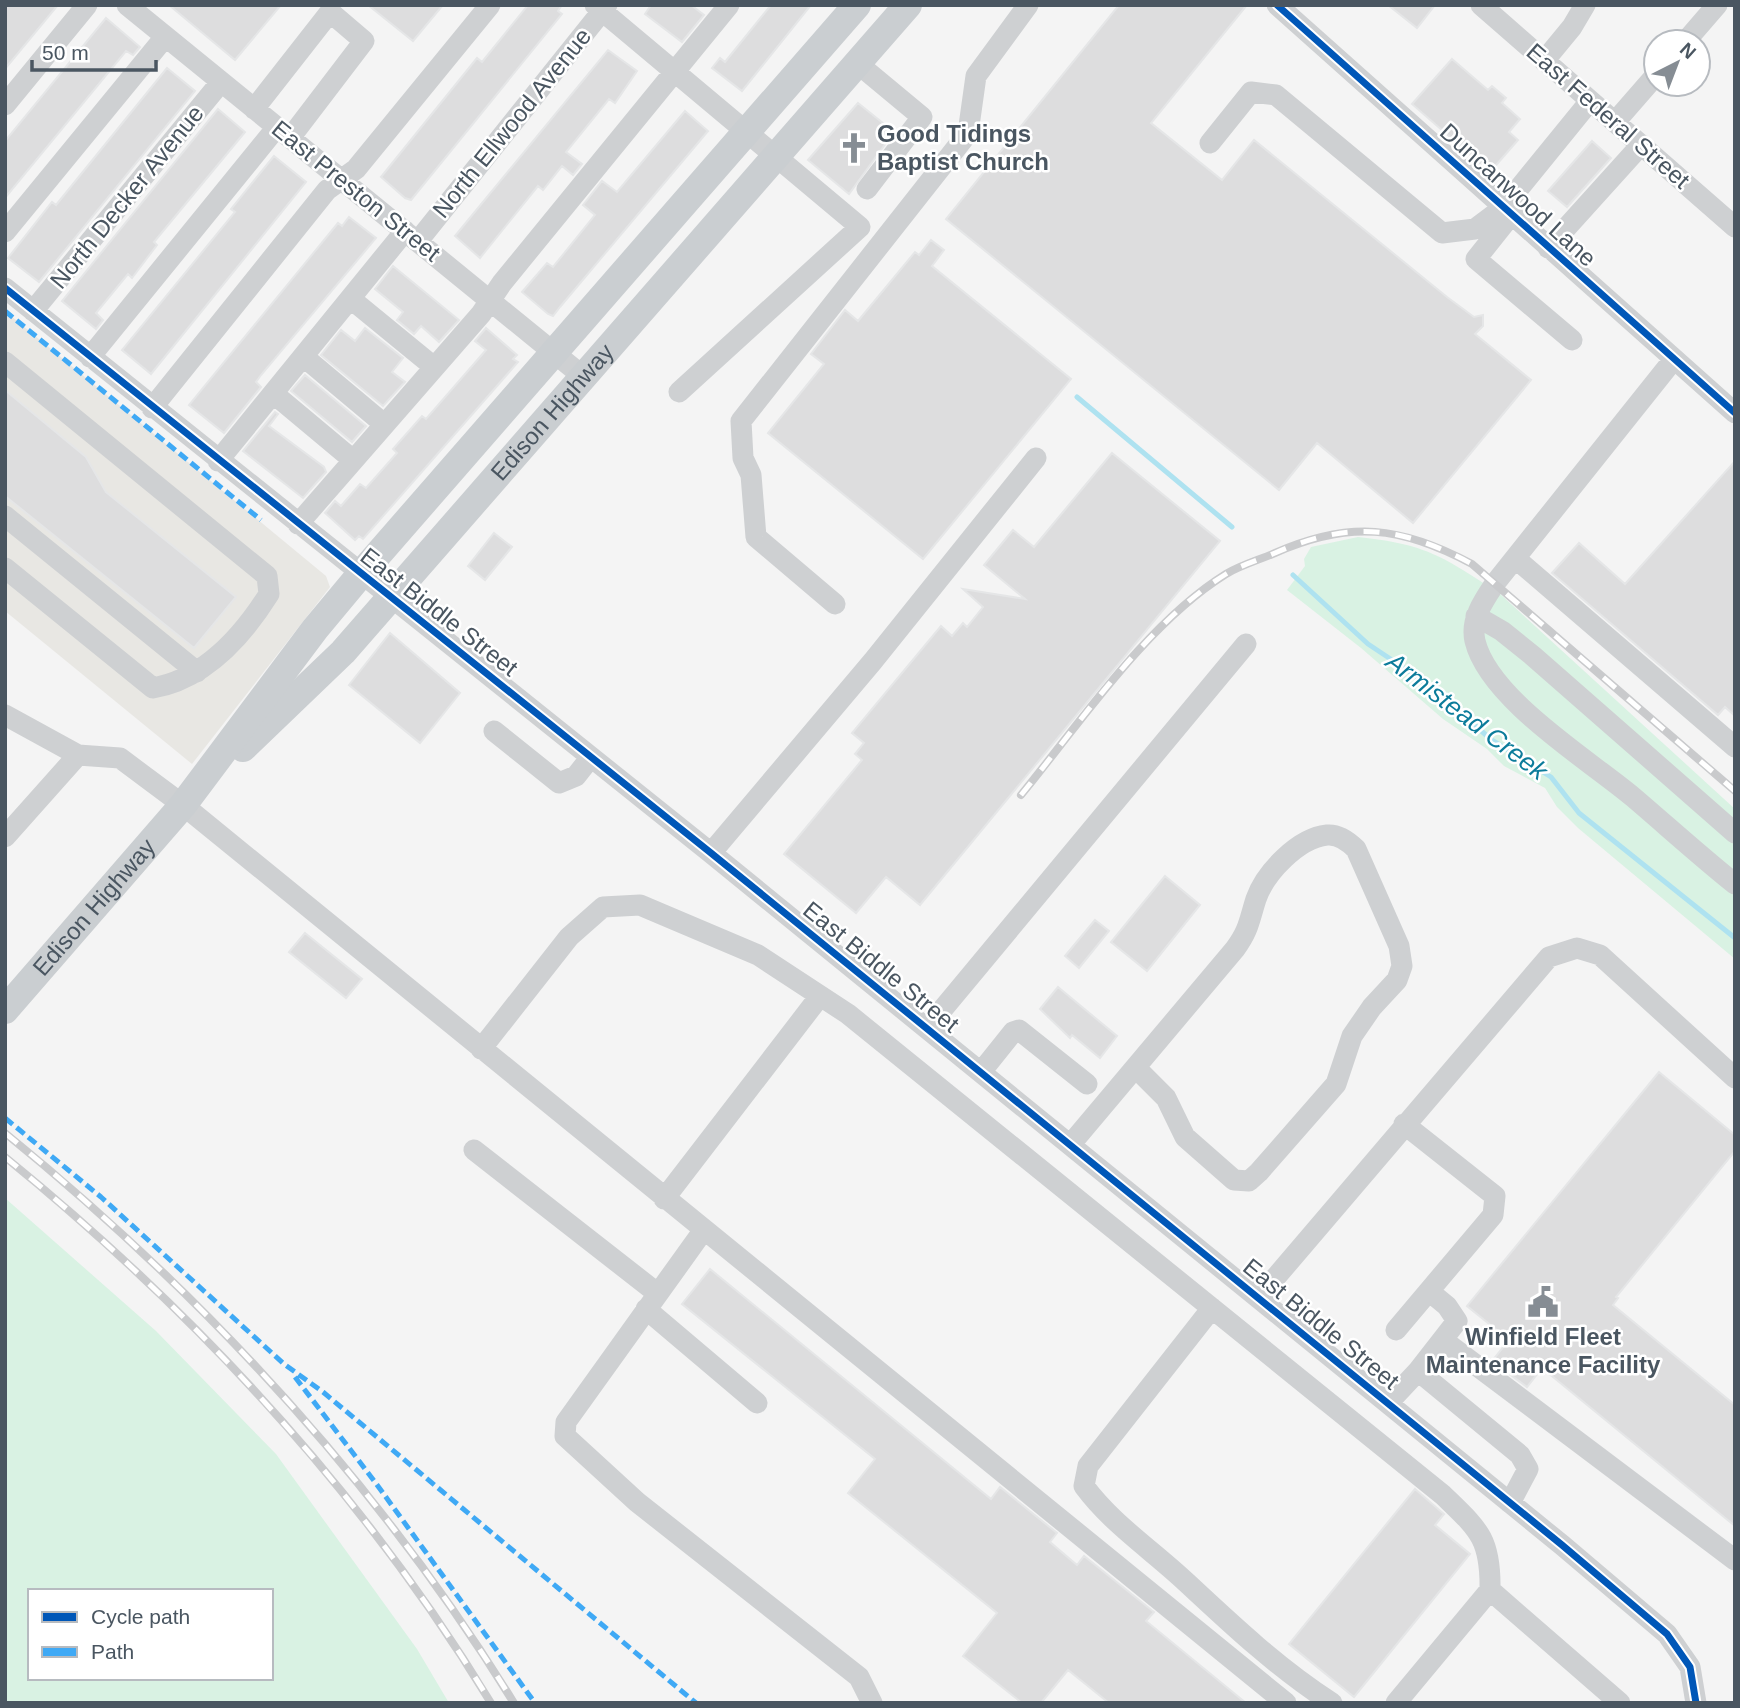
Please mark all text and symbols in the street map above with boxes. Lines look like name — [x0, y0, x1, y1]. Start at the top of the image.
street label: North Ellwood Avenue — [427, 23, 596, 223]
scale bar — [32, 28, 156, 72]
north arrow — [1642, 28, 1712, 98]
street label: East Federal Street — [1521, 38, 1695, 194]
text: N — [1676, 38, 1700, 63]
text: 50 m — [42, 41, 89, 64]
street label: North Decker Avenue — [44, 100, 209, 294]
street label: East Preston Street — [267, 115, 446, 267]
street label: Duncanwood Lane — [1435, 118, 1602, 272]
place label: Good Tidings Baptist Church — [877, 120, 1049, 175]
church icon: Good Tidings Baptist Church — [837, 131, 871, 165]
street label: Edison Highway — [485, 338, 619, 486]
street label: East Biddle Street — [355, 542, 524, 682]
water label: Armistead Creek — [1379, 645, 1555, 787]
street label: Edison Highway — [27, 833, 160, 981]
street label: East Biddle Street — [798, 896, 965, 1038]
street label: East Biddle Street — [1238, 1253, 1405, 1395]
public building icon: Winfield Fleet Maintenance Facility — [1526, 1285, 1560, 1319]
place label: Winfield Fleet Maintenance Facility — [1426, 1323, 1661, 1378]
legend — [28, 1589, 273, 1680]
text: Cycle path — [91, 1605, 190, 1628]
text: Path — [91, 1640, 134, 1663]

